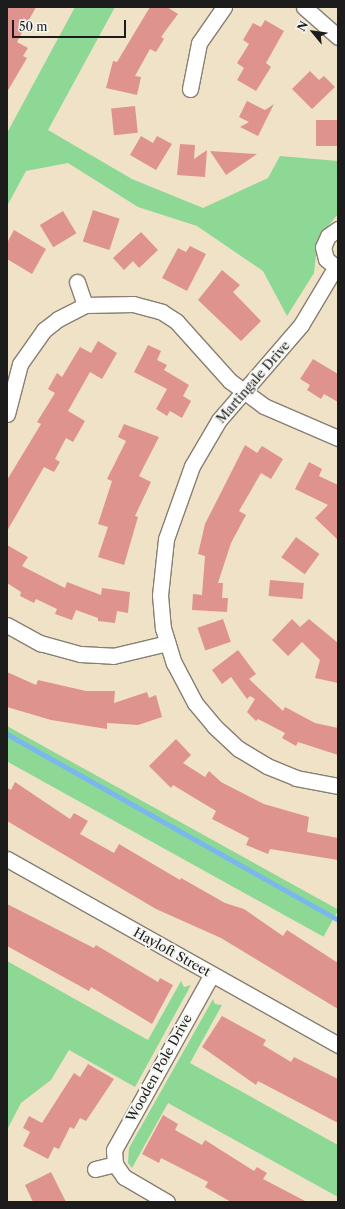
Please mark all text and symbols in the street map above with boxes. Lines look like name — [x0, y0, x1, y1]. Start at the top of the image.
scale bar — [14, 12, 128, 38]
north arrow — [293, 12, 333, 52]
text: 50 m — [19, 19, 48, 34]
text: N — [294, 19, 311, 34]
street label: Martingale Drive — [213, 338, 293, 426]
street label: Hayloft Street — [131, 924, 213, 980]
street label: Wooden Pole Drive — [123, 1012, 195, 1124]

